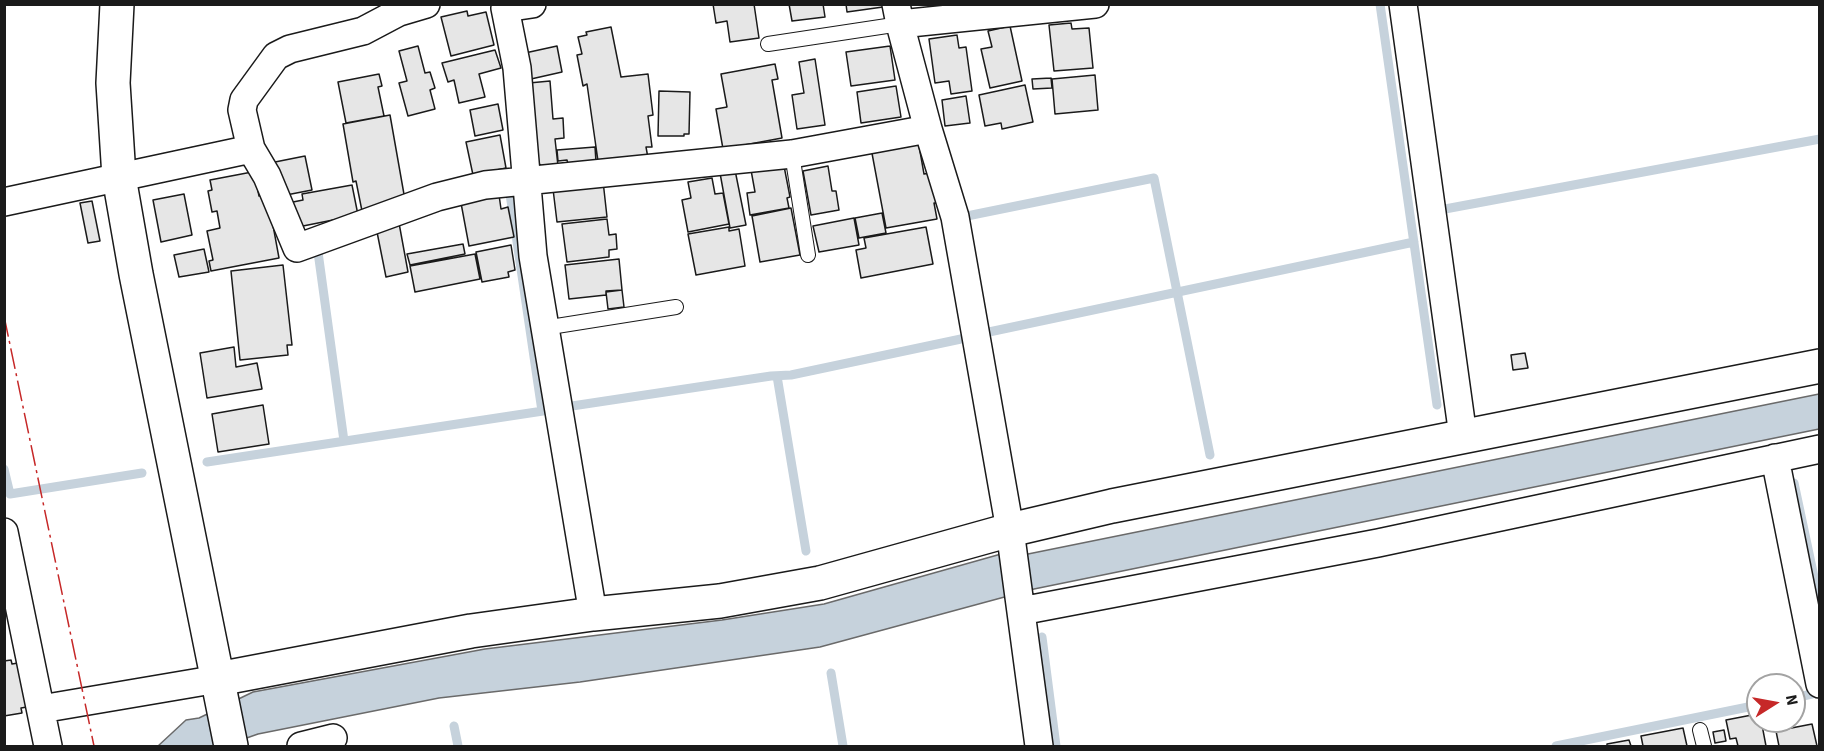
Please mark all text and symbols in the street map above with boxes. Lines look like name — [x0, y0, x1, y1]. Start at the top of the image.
north arrow — [1746, 673, 1806, 733]
text: N — [1780, 693, 1804, 707]

